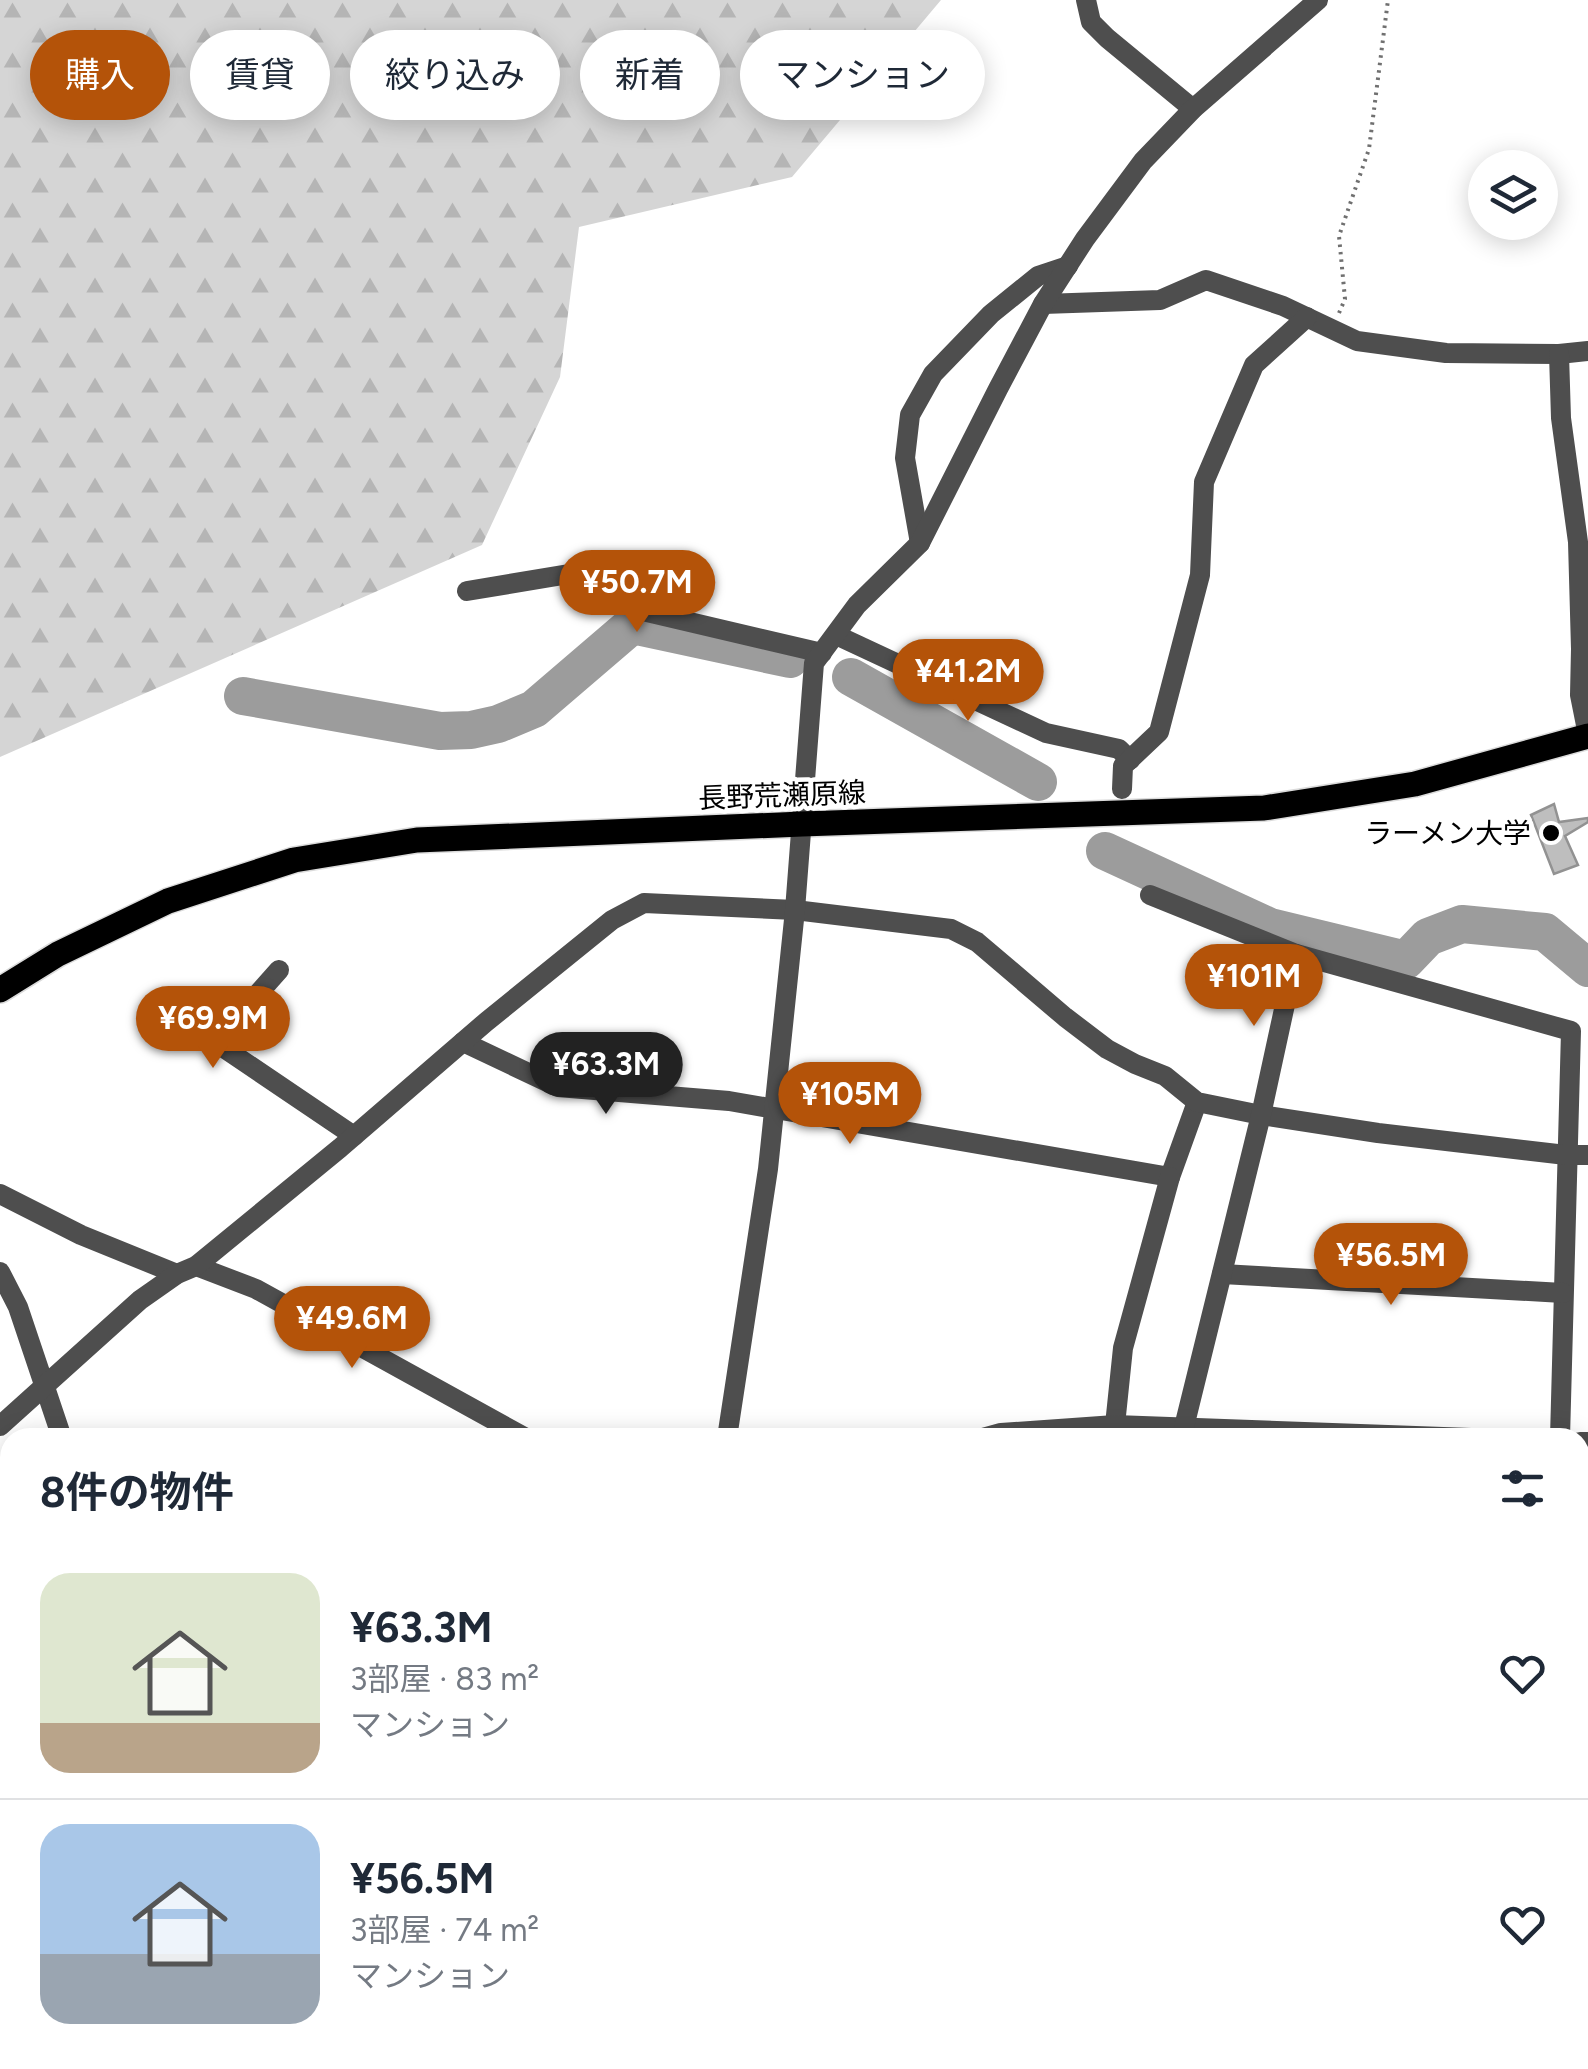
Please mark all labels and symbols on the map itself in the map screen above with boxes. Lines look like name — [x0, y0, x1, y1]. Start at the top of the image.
pin: ¥50.7M — [556, 550, 718, 635]
pin: ¥41.2M — [887, 639, 1049, 724]
street label: 長野荒瀬原線 — [697, 775, 867, 815]
place label: ラーメン大学 — [1364, 816, 1531, 850]
marker: ラーメン大学 — [1540, 822, 1562, 844]
pin: ¥101M — [1184, 944, 1324, 1029]
pin: ¥69.9M — [132, 986, 294, 1071]
pin: ¥63.3M — [525, 1032, 687, 1117]
pin: ¥105M — [780, 1062, 920, 1147]
pin: ¥56.5M — [1310, 1223, 1472, 1308]
pin: ¥49.6M — [271, 1286, 433, 1371]

